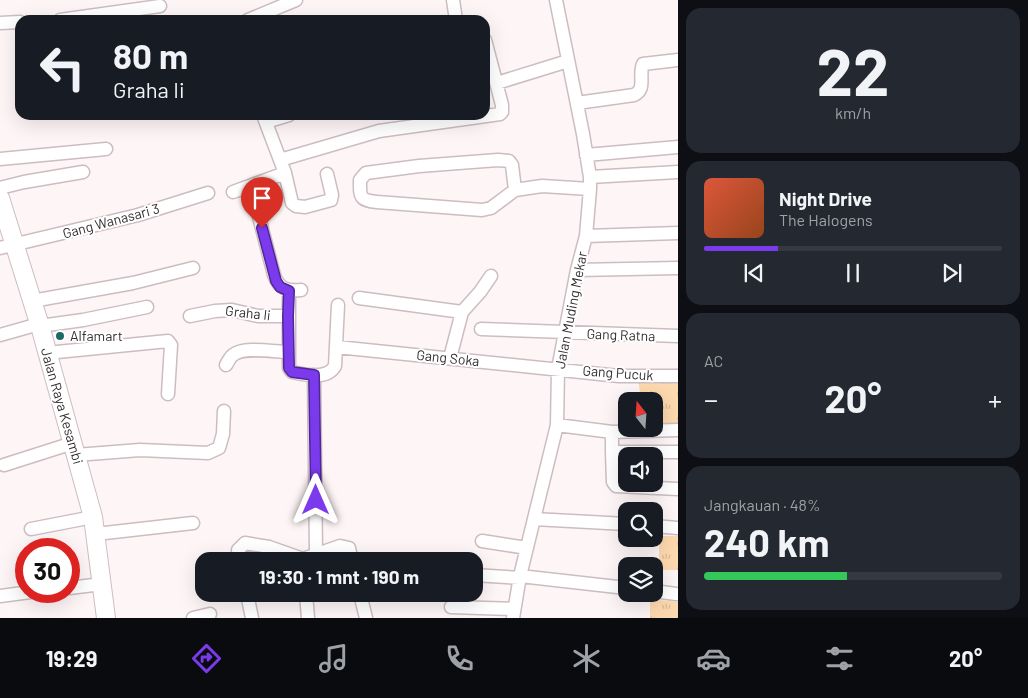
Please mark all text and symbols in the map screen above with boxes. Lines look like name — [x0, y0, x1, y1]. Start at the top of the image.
text: 22 — [817, 31, 889, 109]
text: 80 m — [113, 34, 188, 76]
icon: left — [30, 35, 95, 100]
text: Graha Ii — [113, 76, 185, 102]
text: km/h — [835, 103, 871, 122]
pin — [241, 177, 283, 228]
icon: arrive — [248, 184, 276, 212]
text: Night Drive — [779, 187, 872, 210]
street label: Gang Wanasari 3 — [61, 199, 161, 242]
text: The Halogens — [779, 210, 873, 229]
street label: Jalan Muding Mekar — [551, 250, 590, 370]
icon: previous — [740, 259, 768, 287]
icon: pause — [839, 259, 867, 287]
icon: next — [938, 259, 966, 287]
street label: Graha Ii — [225, 302, 272, 323]
street label: Gang Ratna — [586, 325, 656, 344]
place label: Alfamart — [70, 327, 123, 344]
marker: Alfamart — [54, 330, 66, 342]
street label: Jalan Raya Kesambi — [38, 346, 87, 466]
street label: Gang Soka — [416, 346, 480, 369]
text: AC — [704, 351, 723, 370]
street label: Gang Pucuk — [582, 362, 654, 383]
text: 20° — [824, 375, 882, 421]
text: − — [704, 382, 718, 416]
text: + — [988, 382, 1002, 416]
north arrow — [618, 392, 662, 438]
map controls — [618, 392, 663, 602]
button: sound — [618, 447, 663, 492]
position arrow — [289, 473, 341, 525]
text: Jangkauan · 48% — [704, 495, 821, 514]
button: search — [618, 502, 663, 547]
text: 240 km — [704, 519, 830, 565]
speed limit sign: 30 — [15, 538, 80, 603]
button: layers — [618, 557, 663, 602]
text: 19:30 · 1 mnt · 190 m — [259, 565, 419, 588]
icon: directions — [189, 641, 224, 676]
icon: music — [316, 641, 351, 676]
icon: phone — [442, 641, 477, 676]
icon: climate — [569, 641, 604, 676]
icon: car — [696, 641, 731, 676]
icon: filters — [822, 641, 857, 676]
text: 19:29 — [46, 645, 97, 671]
text: 20° — [949, 645, 982, 671]

